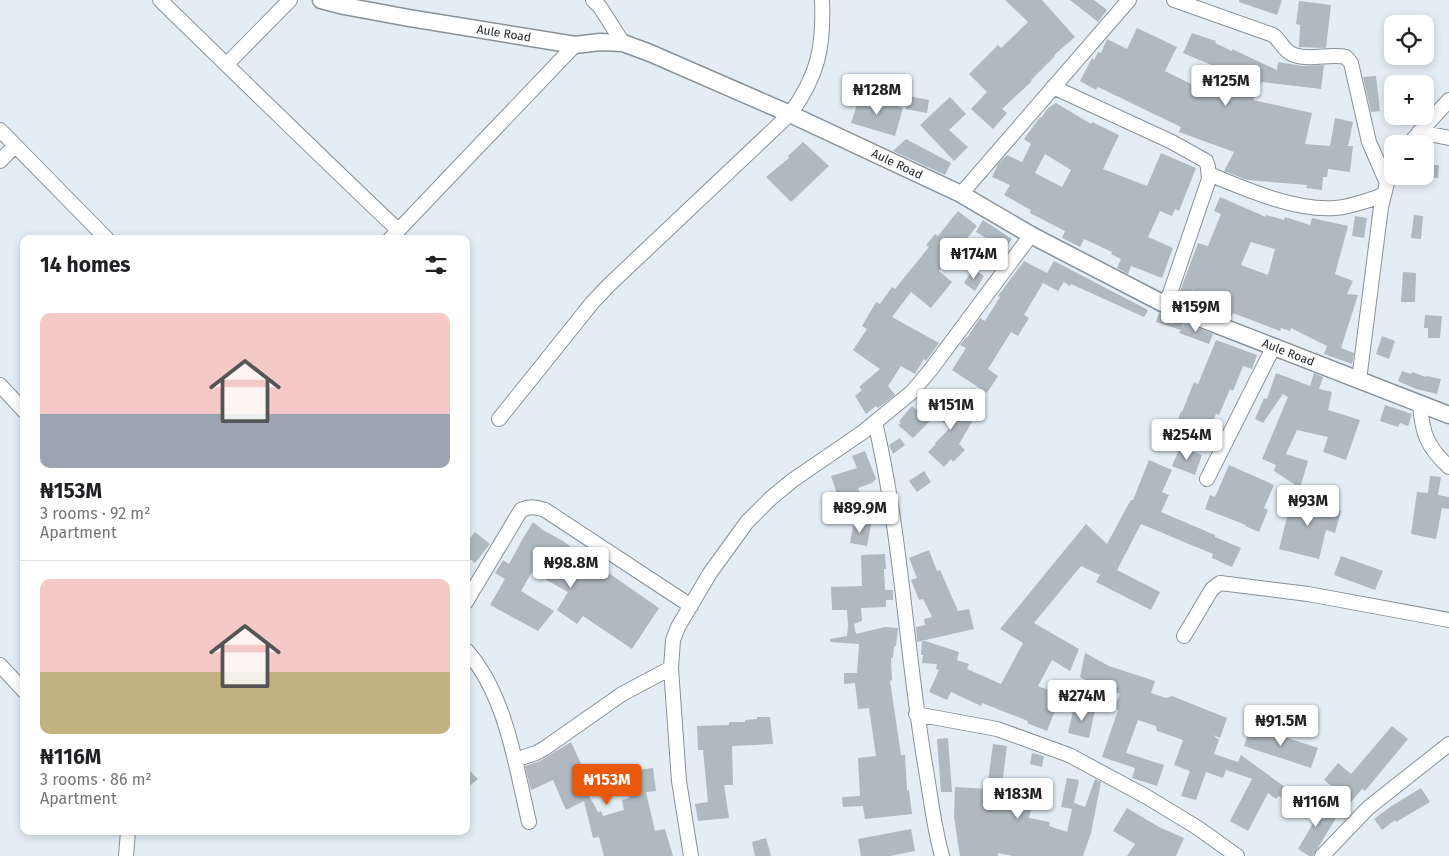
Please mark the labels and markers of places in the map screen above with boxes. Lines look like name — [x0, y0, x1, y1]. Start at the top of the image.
pin: ₦125M — [1191, 64, 1261, 107]
pin: ₦128M — [842, 74, 912, 116]
pin: ₦174M — [939, 238, 1009, 280]
pin: ₦159M — [1161, 290, 1231, 333]
pin: ₦151M — [916, 388, 986, 431]
pin: ₦254M — [1152, 418, 1222, 461]
pin: ₦93M — [1278, 484, 1338, 527]
pin: ₦89.9M — [819, 492, 901, 534]
pin: ₦98.8M — [530, 546, 612, 589]
pin: ₦274M — [1047, 680, 1117, 722]
pin: ₦91.5M — [1240, 704, 1322, 747]
pin: ₦153M — [572, 764, 642, 806]
pin: ₦183M — [983, 778, 1053, 820]
pin: ₦116M — [1281, 786, 1351, 828]

